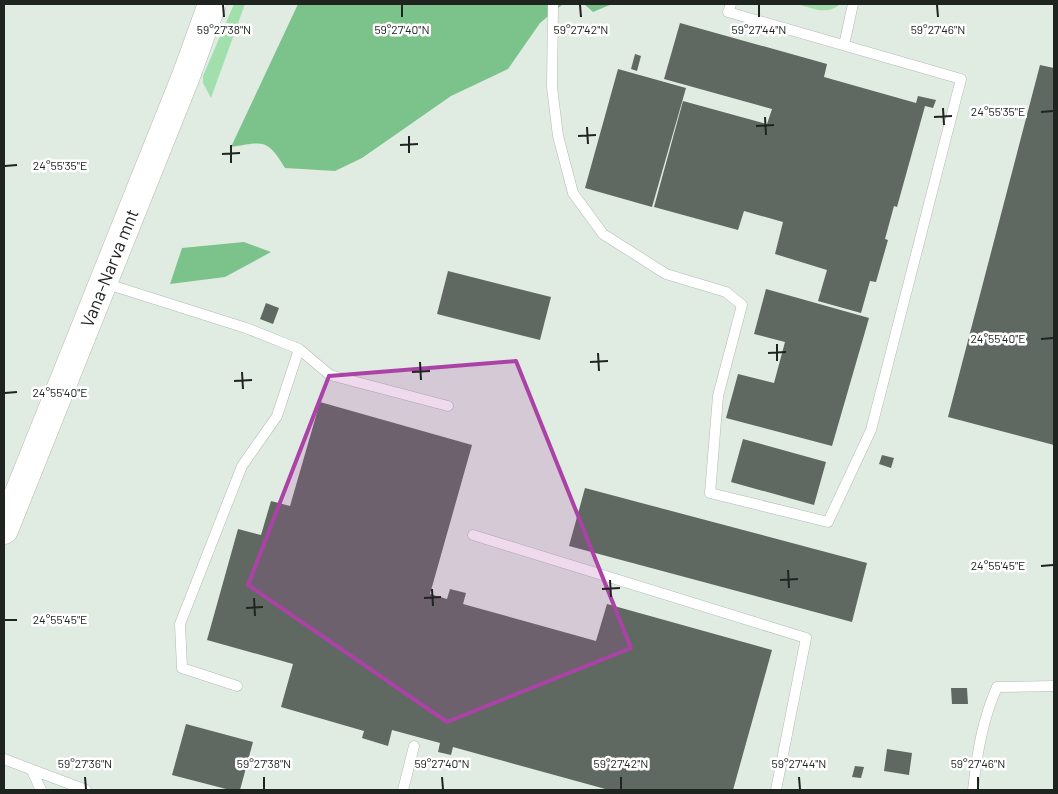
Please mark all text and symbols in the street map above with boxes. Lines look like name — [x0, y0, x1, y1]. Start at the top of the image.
text: 59°27'38"N — [197, 22, 251, 36]
text: 59°27'40"N — [374, 22, 430, 36]
text: 59°27'42"N — [554, 22, 608, 36]
text: 59°27'44"N — [732, 22, 786, 36]
text: 59°27'46"N — [911, 22, 965, 36]
text: 24°55'35"E — [971, 104, 1025, 118]
text: 24°55'35"E — [33, 158, 87, 172]
street label: Vana-Narva mnt — [75, 206, 143, 330]
text: 24°55'40"E — [970, 331, 1026, 345]
text: 24°55'40"E — [32, 385, 88, 399]
text: 24°55'45"E — [971, 558, 1025, 572]
text: 24°55'45"E — [33, 612, 87, 626]
text: 59°27'36"N — [58, 756, 112, 770]
text: 59°27'38"N — [237, 756, 291, 770]
text: 59°27'40"N — [414, 756, 470, 770]
text: 59°27'42"N — [594, 756, 648, 770]
text: 59°27'44"N — [772, 756, 826, 770]
text: 59°27'46"N — [951, 756, 1005, 770]

